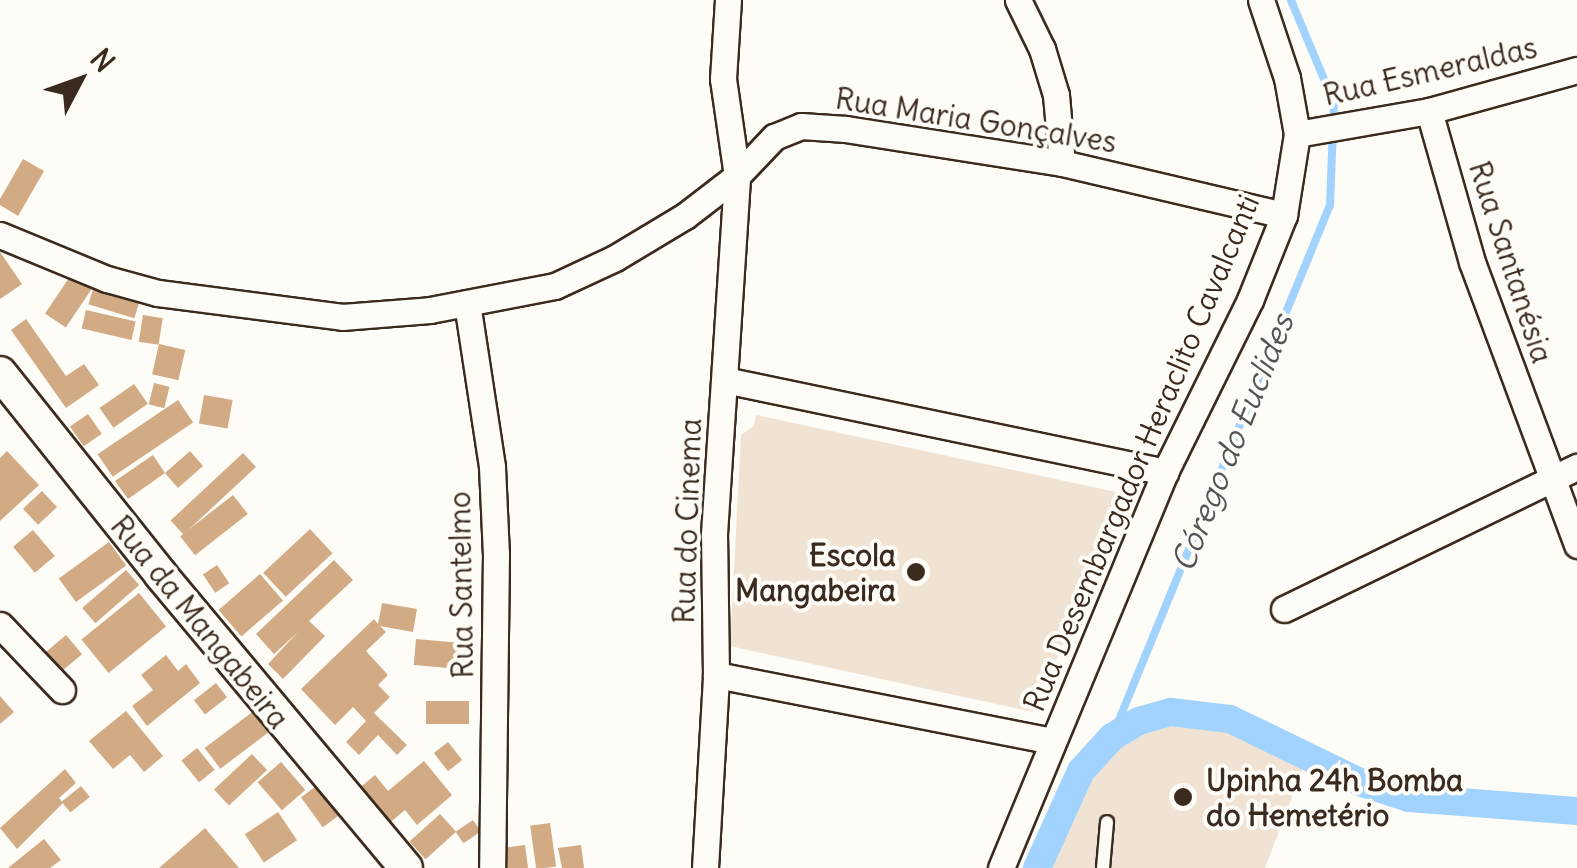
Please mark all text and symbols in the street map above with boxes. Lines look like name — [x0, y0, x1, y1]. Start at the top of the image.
street label: Rua Esmeraldas — [1319, 29, 1541, 113]
north arrow — [30, 30, 130, 130]
text: N — [83, 41, 123, 79]
street label: Rua Maria Gonçalves — [833, 80, 1119, 160]
street label: Rua Santanésia — [1461, 157, 1561, 367]
street label: Rua Desembargador Heraclito Cavalcanti — [1016, 189, 1266, 717]
water label: Córego do Euclides — [1164, 309, 1302, 577]
street label: Rua do Cinema — [665, 418, 709, 624]
street label: Rua Santelmo — [441, 491, 481, 679]
street label: Rua da Mangabeira — [103, 508, 297, 736]
place label: Escola Mangabeira — [735, 537, 896, 608]
marker: Escola Mangabeira — [905, 561, 927, 583]
place label: Upinha 24h Bomba do Hemetério — [1206, 762, 1463, 832]
marker: Upinha 24h Bomba do Hemetério — [1170, 784, 1196, 810]

